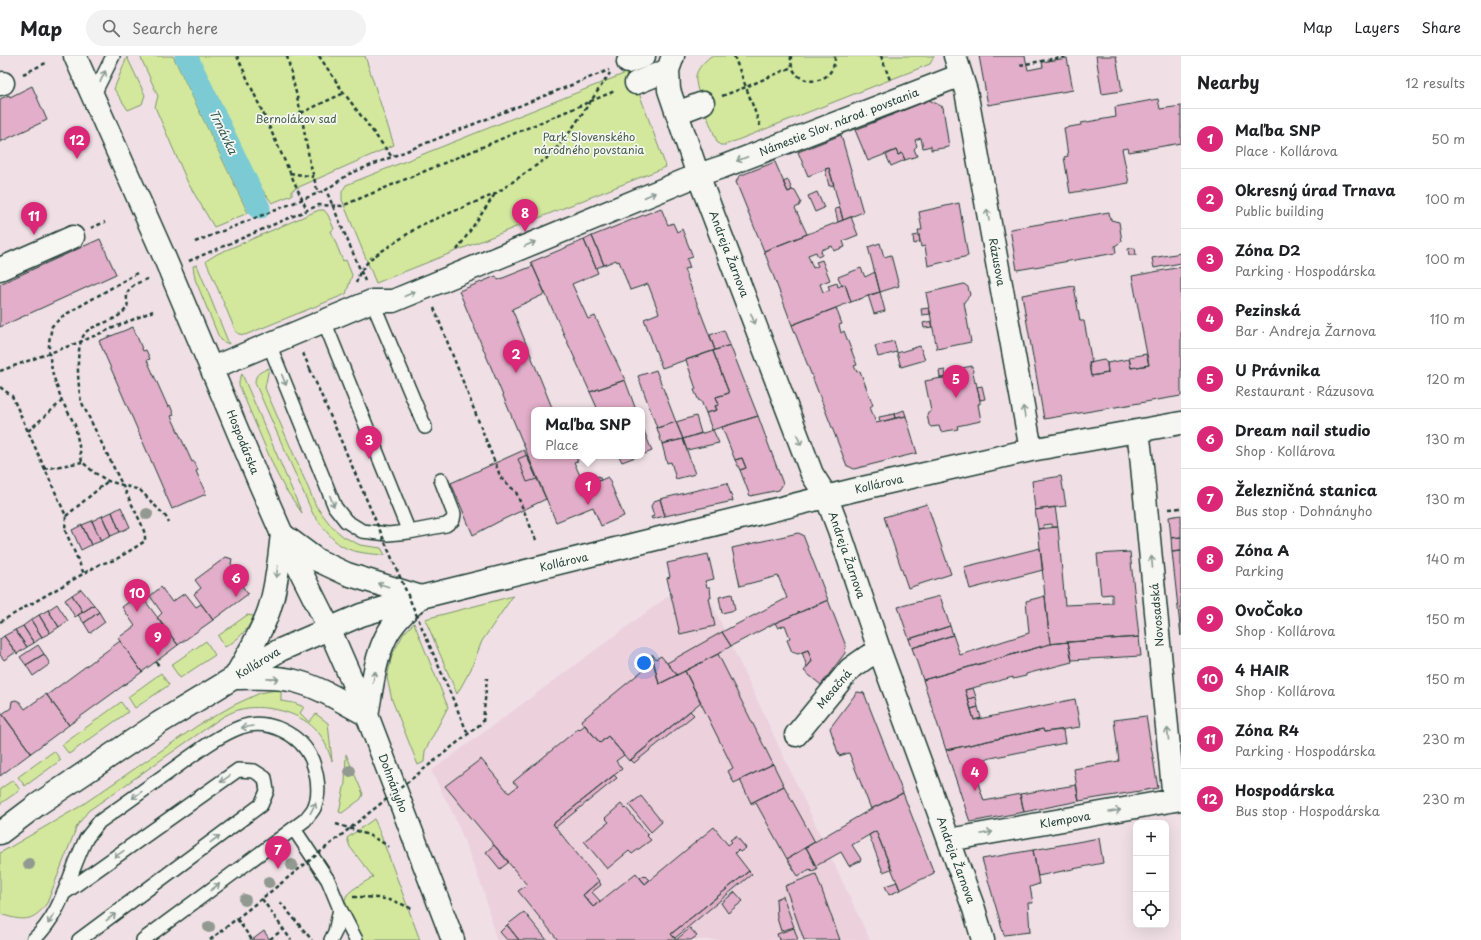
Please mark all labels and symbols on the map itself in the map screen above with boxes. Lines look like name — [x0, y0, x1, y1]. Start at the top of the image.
one-way arrow — [100, 70, 107, 82]
street label: Námestie Slov. národ. povstania — [757, 83, 922, 160]
water label: Trnávka — [205, 106, 243, 157]
park label: Bernolákov sad — [255, 110, 337, 127]
pin: 12 — [64, 126, 90, 159]
park label: Park Slovenského národného povstania — [534, 128, 645, 158]
one-way arrow — [736, 156, 748, 164]
one-way arrow — [644, 190, 656, 198]
pin: 8 — [512, 199, 538, 232]
pin: 11 — [21, 202, 47, 235]
street label: Andreja Žarnova — [705, 208, 754, 300]
one-way arrow — [984, 209, 992, 222]
street label: Rázusova — [985, 236, 1010, 288]
one-way arrow — [524, 240, 536, 248]
one-way arrow — [404, 290, 416, 297]
one-way arrow — [750, 312, 758, 324]
pin: 2 — [503, 340, 529, 373]
pin: 5 — [943, 365, 969, 398]
one-way arrow — [280, 373, 288, 385]
one-way arrow — [1019, 406, 1027, 419]
street label: Hospodárska — [223, 407, 264, 477]
pin: 3 — [356, 426, 382, 459]
one-way arrow — [796, 434, 804, 446]
street label: Kollárova — [853, 470, 905, 497]
pin: 1 — [575, 472, 601, 505]
one-way arrow — [329, 494, 336, 506]
street label: Andreja Žarnova — [825, 509, 870, 601]
street label: Kollárova — [538, 548, 590, 575]
one-way arrow — [1148, 556, 1155, 569]
pin: 6 — [223, 564, 249, 597]
one-way arrow — [273, 565, 281, 578]
pin: 10 — [124, 579, 150, 612]
one-way arrow — [377, 581, 390, 588]
street label: Novosadská — [1145, 582, 1168, 647]
pin: 9 — [145, 623, 171, 656]
street label: Kollárova — [232, 643, 283, 682]
your location — [634, 653, 654, 673]
street label: Mesačná — [812, 665, 855, 712]
one-way arrow — [371, 671, 379, 684]
one-way arrow — [266, 675, 279, 682]
one-way arrow — [241, 723, 254, 731]
one-way arrow — [1164, 728, 1172, 741]
street label: Dohnányho — [374, 751, 413, 815]
pin: 4 — [962, 758, 988, 791]
one-way arrow — [220, 775, 231, 783]
one-way arrow — [132, 791, 143, 799]
one-way arrow — [310, 802, 317, 814]
street label: Klempova — [1038, 807, 1092, 832]
one-way arrow — [1108, 807, 1121, 815]
street label: Andreja Žarnova — [933, 814, 980, 906]
one-way arrow — [980, 829, 993, 837]
one-way arrow — [210, 835, 221, 843]
pin: 7 — [265, 836, 291, 869]
one-way arrow — [114, 850, 125, 858]
one-way arrow — [210, 883, 221, 891]
one-way arrow — [46, 913, 54, 925]
one-way arrow — [105, 913, 116, 921]

